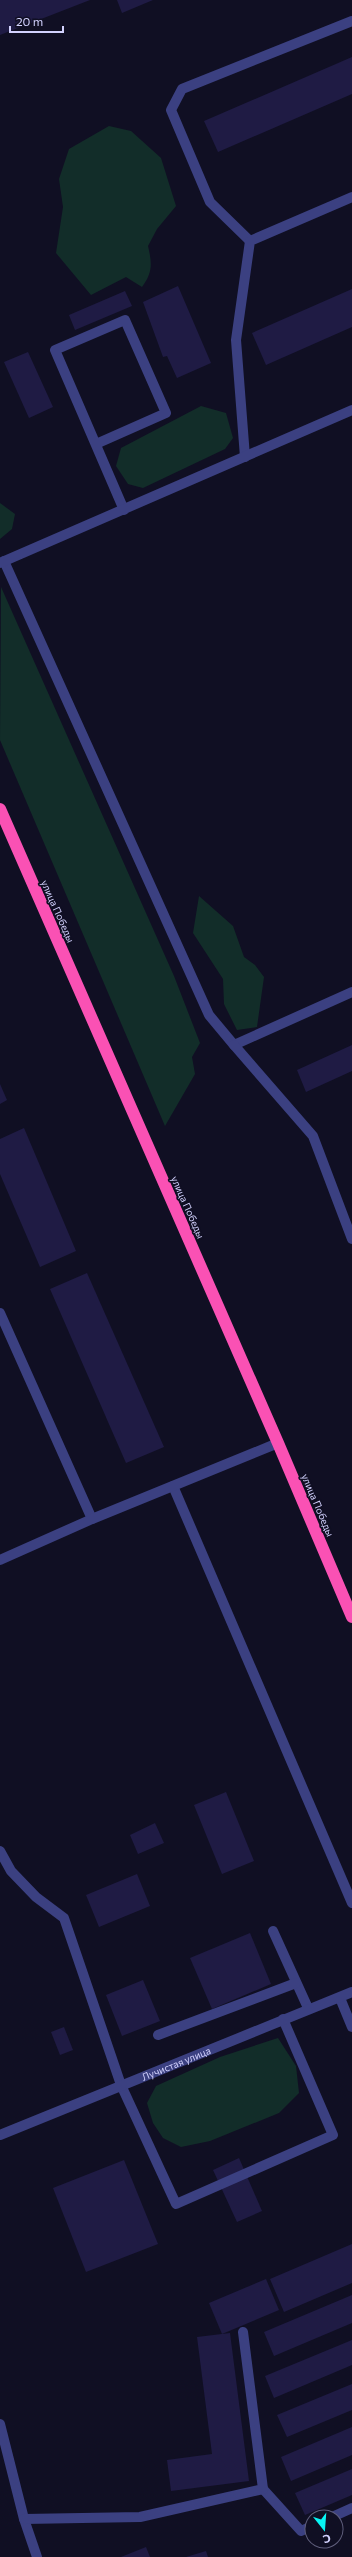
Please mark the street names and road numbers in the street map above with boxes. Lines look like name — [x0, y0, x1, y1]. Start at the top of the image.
street label: улица Победы — [39, 878, 77, 944]
street label: улица Победы — [169, 1174, 207, 1240]
street label: улица Победы — [299, 1472, 337, 1538]
street label: Лучистая улица — [140, 2044, 212, 2083]

